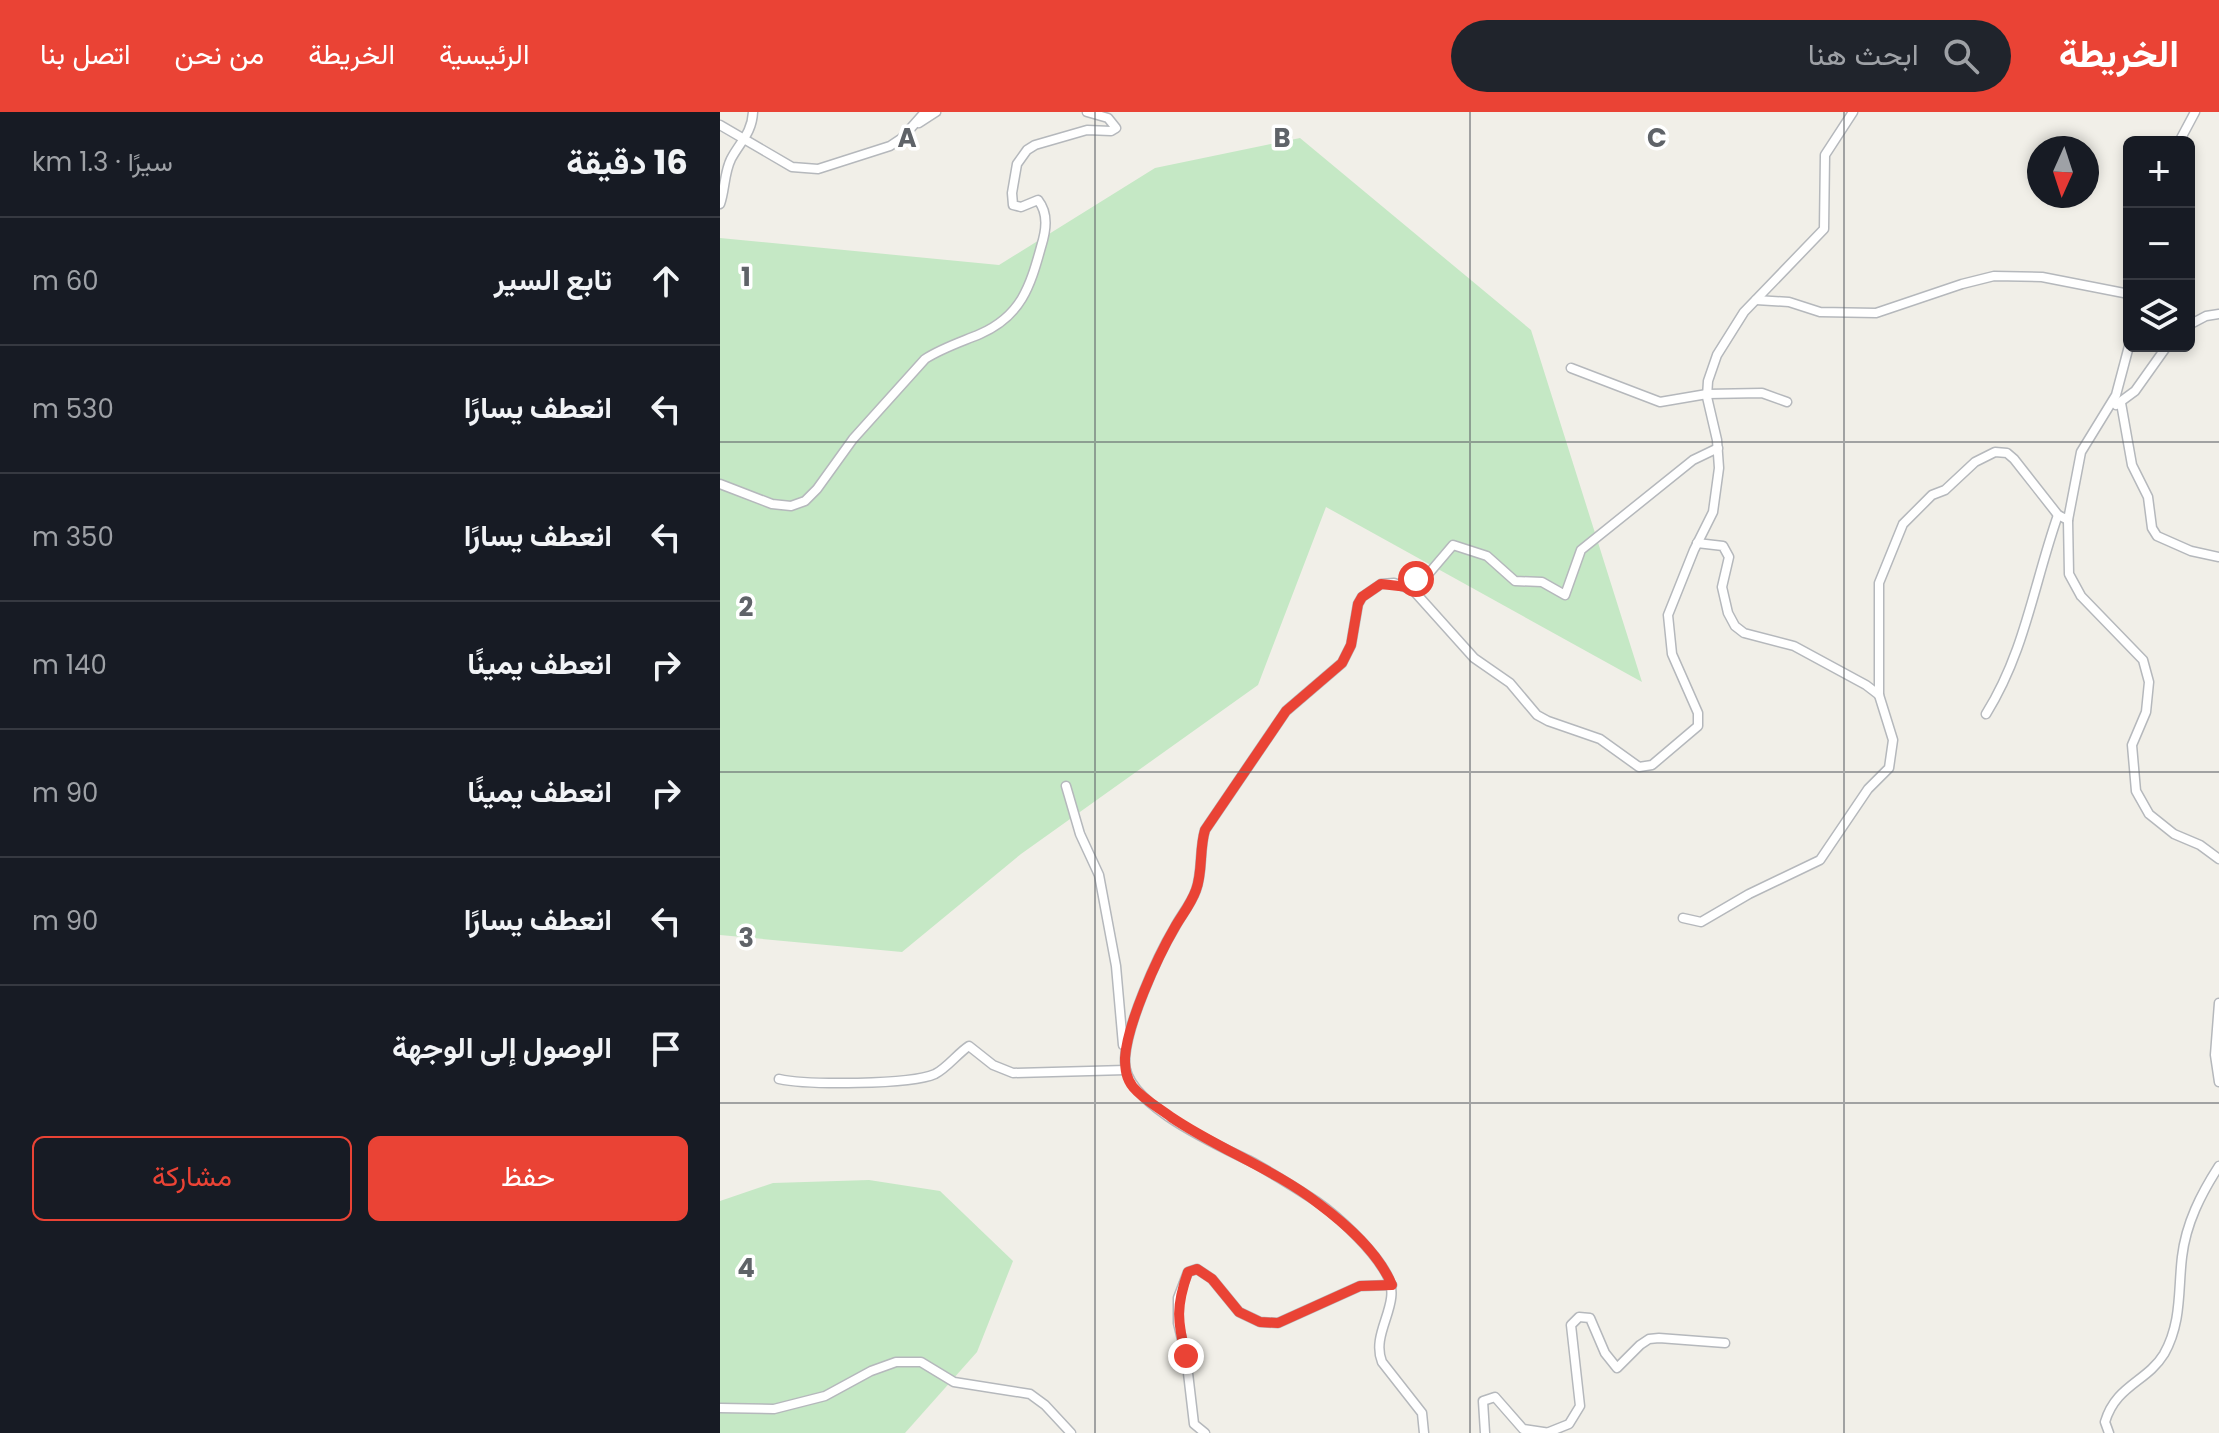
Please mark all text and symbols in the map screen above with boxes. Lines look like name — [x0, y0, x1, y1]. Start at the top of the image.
search box — [1451, 20, 2011, 92]
text: الخريطة — [2059, 27, 2179, 80]
text: ابحث هنا — [1808, 33, 1919, 76]
icon: search — [1939, 34, 1983, 78]
text: اتصل بنا — [40, 35, 130, 74]
text: من نحن — [174, 35, 264, 74]
text: الخريطة — [308, 35, 395, 74]
text: الرئيسية — [439, 35, 529, 74]
text: A — [897, 120, 917, 156]
text: B — [1273, 120, 1291, 156]
text: C — [1647, 120, 1667, 156]
north arrow — [2027, 136, 2099, 208]
map controls — [2123, 136, 2195, 352]
button: + — [2123, 136, 2195, 208]
text: 16 دقيقة — [566, 138, 688, 186]
text: سيرًا · 1.3 km — [32, 144, 173, 180]
button: − — [2123, 208, 2195, 280]
text: تابع السير — [494, 258, 612, 301]
icon: ahead — [644, 259, 688, 303]
text: 1 — [741, 259, 751, 295]
text: 60 m — [32, 263, 99, 299]
button: layers — [2123, 280, 2195, 352]
text: انعطف يسارًا — [464, 386, 612, 429]
icon: left — [644, 387, 688, 431]
text: 530 m — [32, 391, 114, 427]
text: انعطف يسارًا — [464, 514, 612, 557]
icon: left — [644, 515, 688, 559]
text: 350 m — [32, 519, 114, 555]
route start — [1398, 561, 1434, 597]
text: 2 — [739, 589, 754, 625]
text: انعطف يمينًا — [467, 642, 612, 685]
icon: right — [644, 643, 688, 687]
text: 140 m — [32, 647, 107, 683]
text: انعطف يمينًا — [467, 770, 612, 813]
icon: right — [644, 771, 688, 815]
text: 90 m — [32, 775, 98, 811]
text: انعطف يسارًا — [464, 898, 612, 941]
icon: left — [644, 899, 688, 943]
text: 90 m — [32, 903, 98, 939]
text: 3 — [738, 920, 754, 956]
text: الوصول إلى الوجهة — [392, 1026, 612, 1069]
icon: arrive — [644, 1027, 688, 1071]
button: مشاركة — [32, 1136, 352, 1221]
button: حفظ — [368, 1136, 688, 1221]
text: 4 — [737, 1250, 755, 1286]
route end — [1168, 1338, 1204, 1374]

